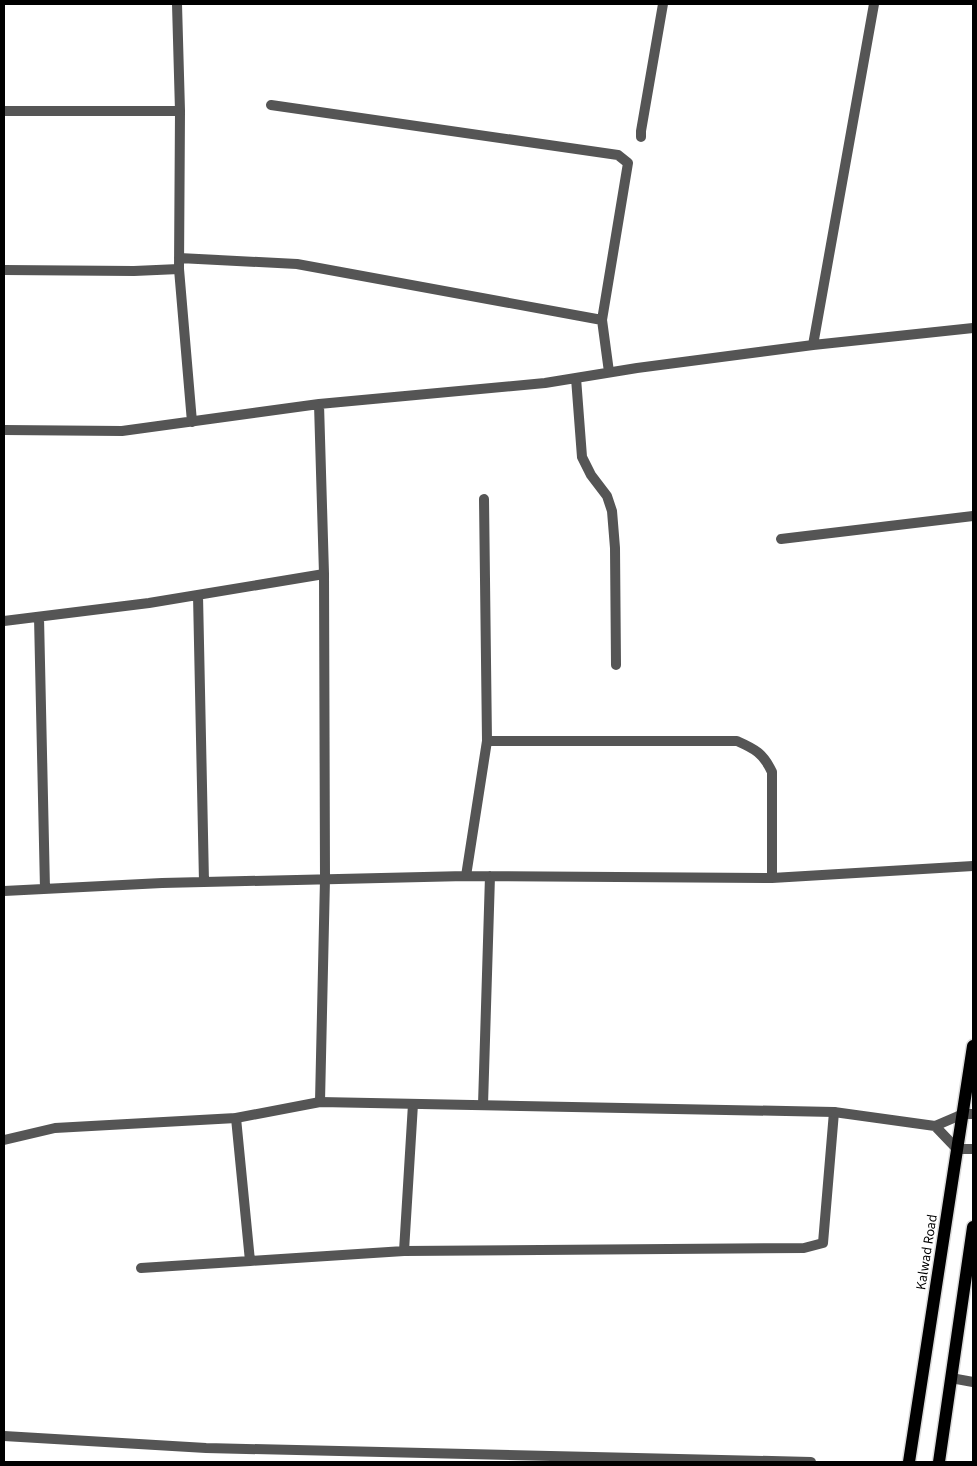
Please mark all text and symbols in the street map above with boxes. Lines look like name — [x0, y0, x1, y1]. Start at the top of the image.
street label: Kalwad Road — [911, 1213, 943, 1291]

